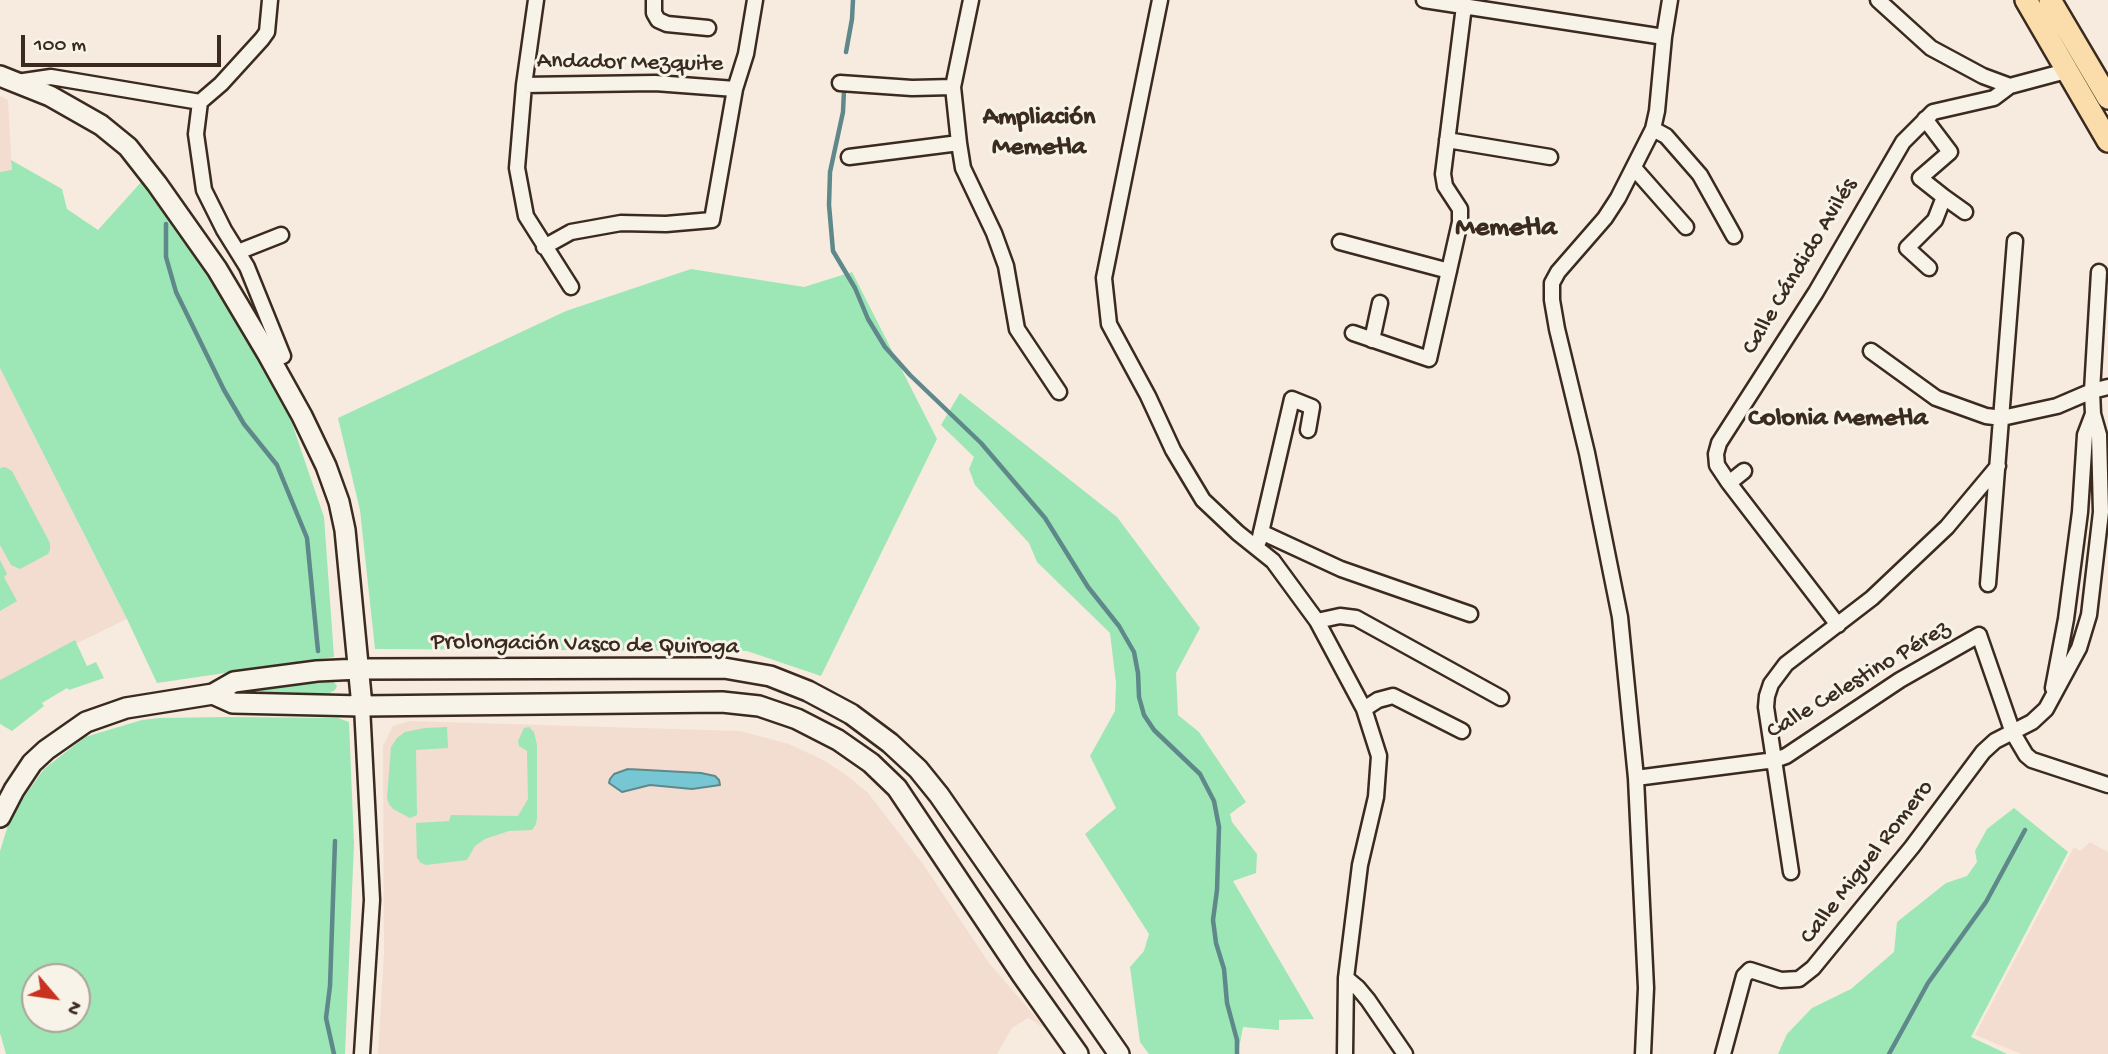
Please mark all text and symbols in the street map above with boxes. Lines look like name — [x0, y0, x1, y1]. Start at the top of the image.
scale bar — [24, 21, 224, 65]
text: 100 m — [34, 34, 86, 59]
street label: Andador Mezquite — [537, 48, 723, 80]
district label: Ampliación Memetla — [983, 103, 1095, 164]
street label: Calle Cándido Avilés — [1737, 174, 1865, 360]
district label: Memetla — [1455, 213, 1557, 247]
district label: Colonia Memetla — [1748, 404, 1928, 436]
street label: Calle Celestino Pérez — [1762, 615, 1956, 747]
street label: Prolongación Vasco de Quiroga — [431, 629, 739, 663]
street label: Calle Miguel Romero — [1795, 775, 1941, 951]
north arrow — [21, 963, 91, 1033]
text: N — [60, 996, 86, 1018]

